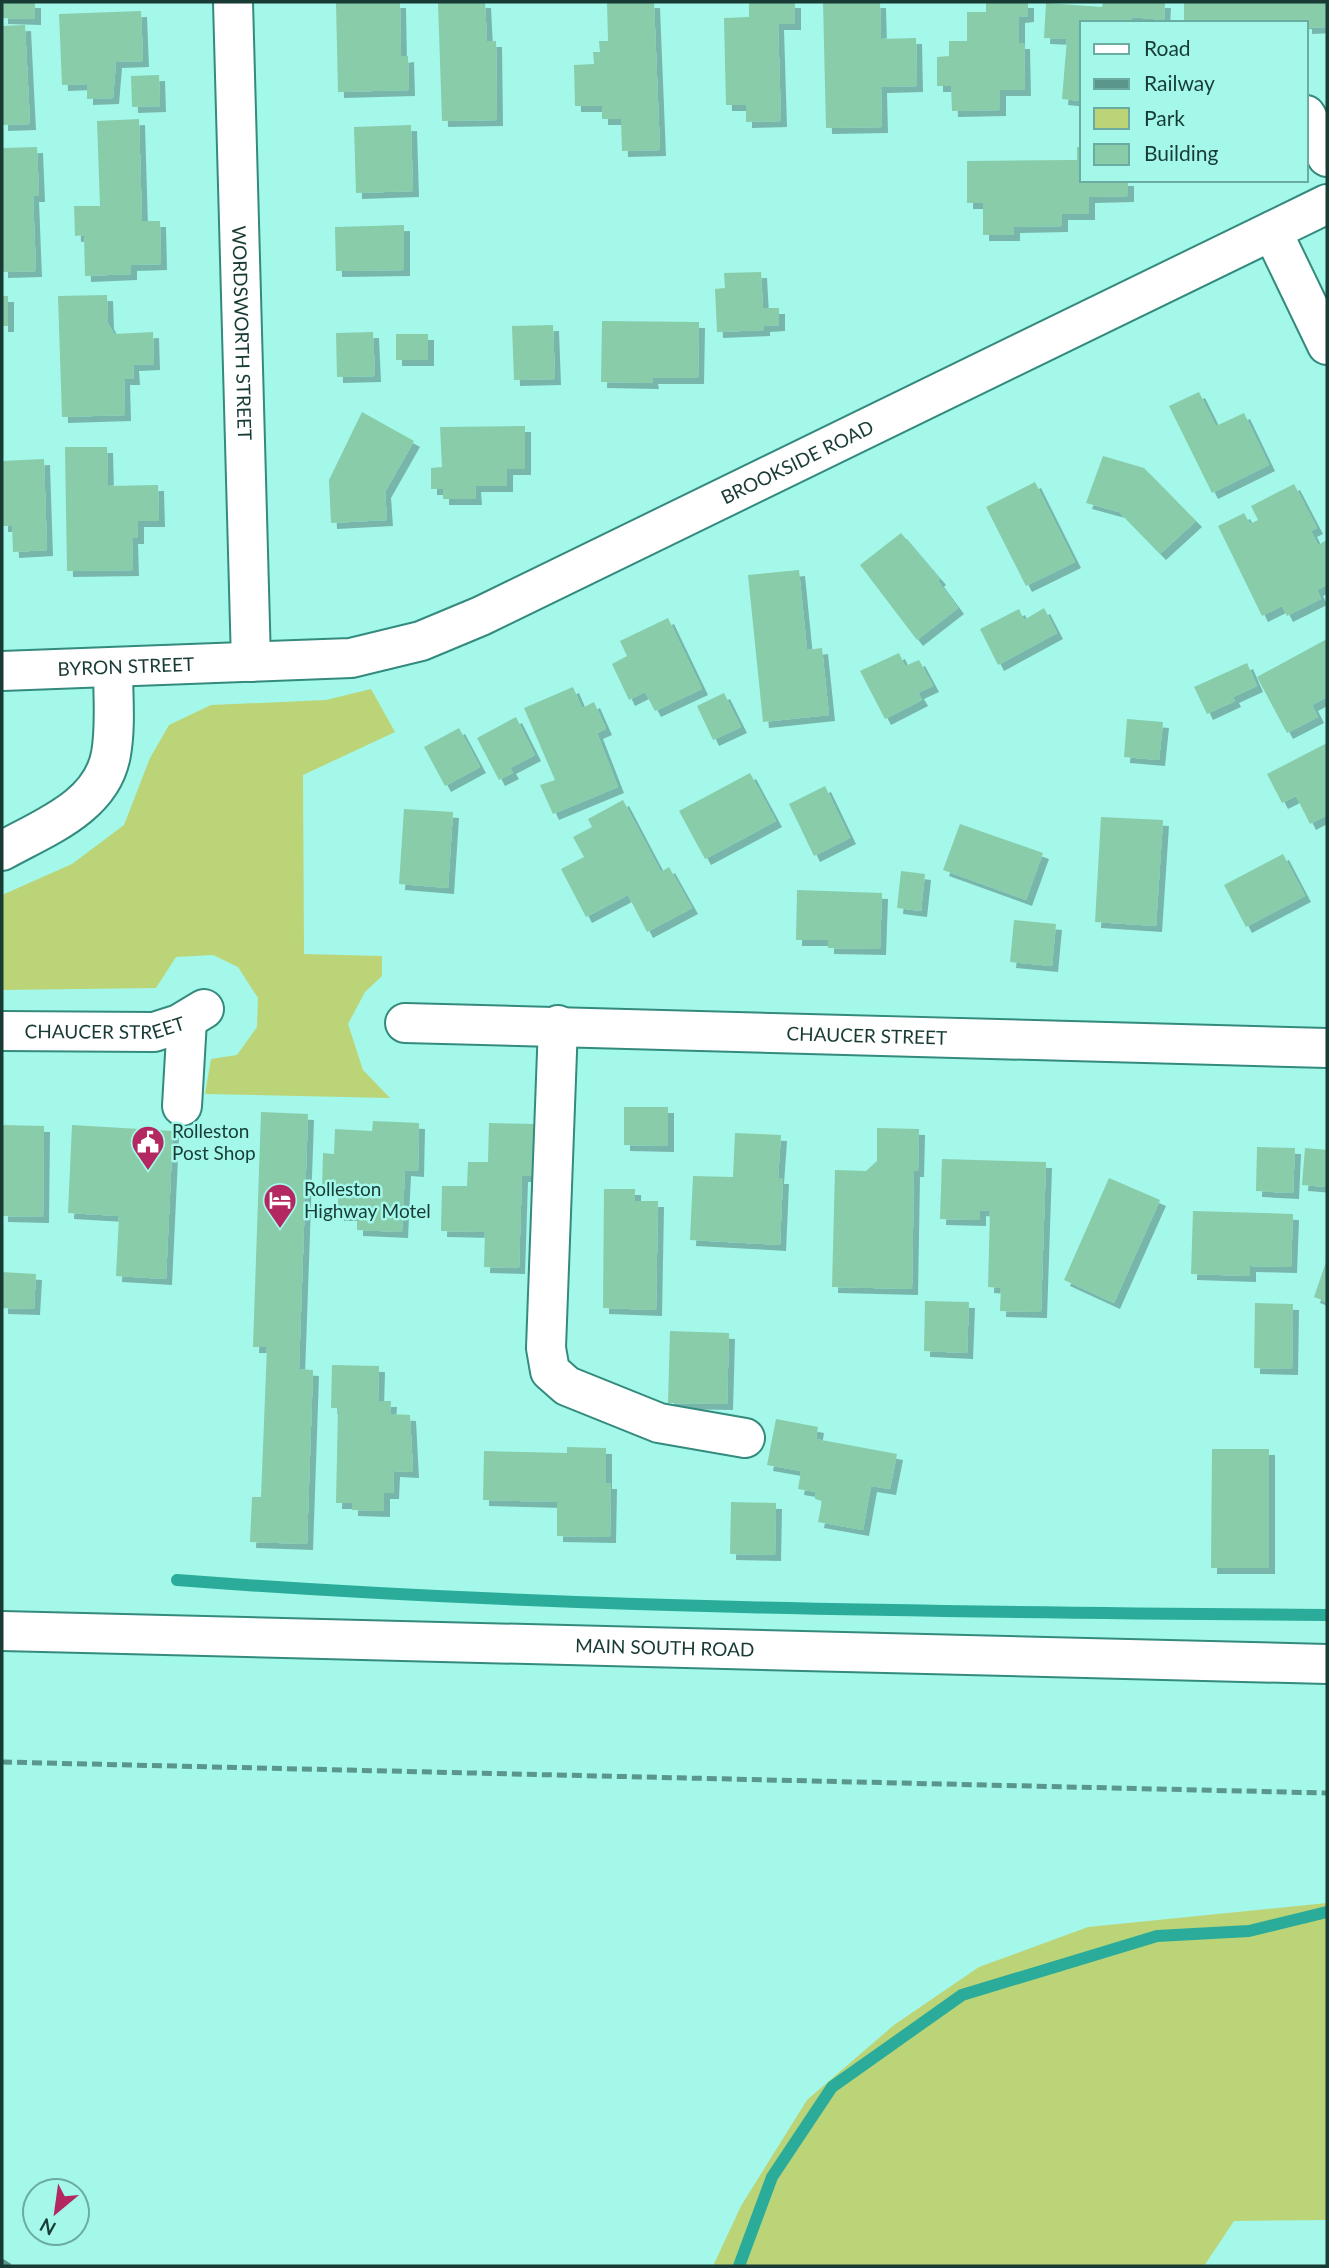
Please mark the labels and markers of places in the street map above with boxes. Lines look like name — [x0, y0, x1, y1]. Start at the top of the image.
place label: Rolleston Post Shop — [172, 1119, 256, 1164]
public building icon: Rolleston Post Shop — [129, 1123, 167, 1172]
place label: Rolleston Highway Motel — [304, 1177, 431, 1222]
hotel icon: Rolleston Highway Motel — [261, 1181, 299, 1230]

